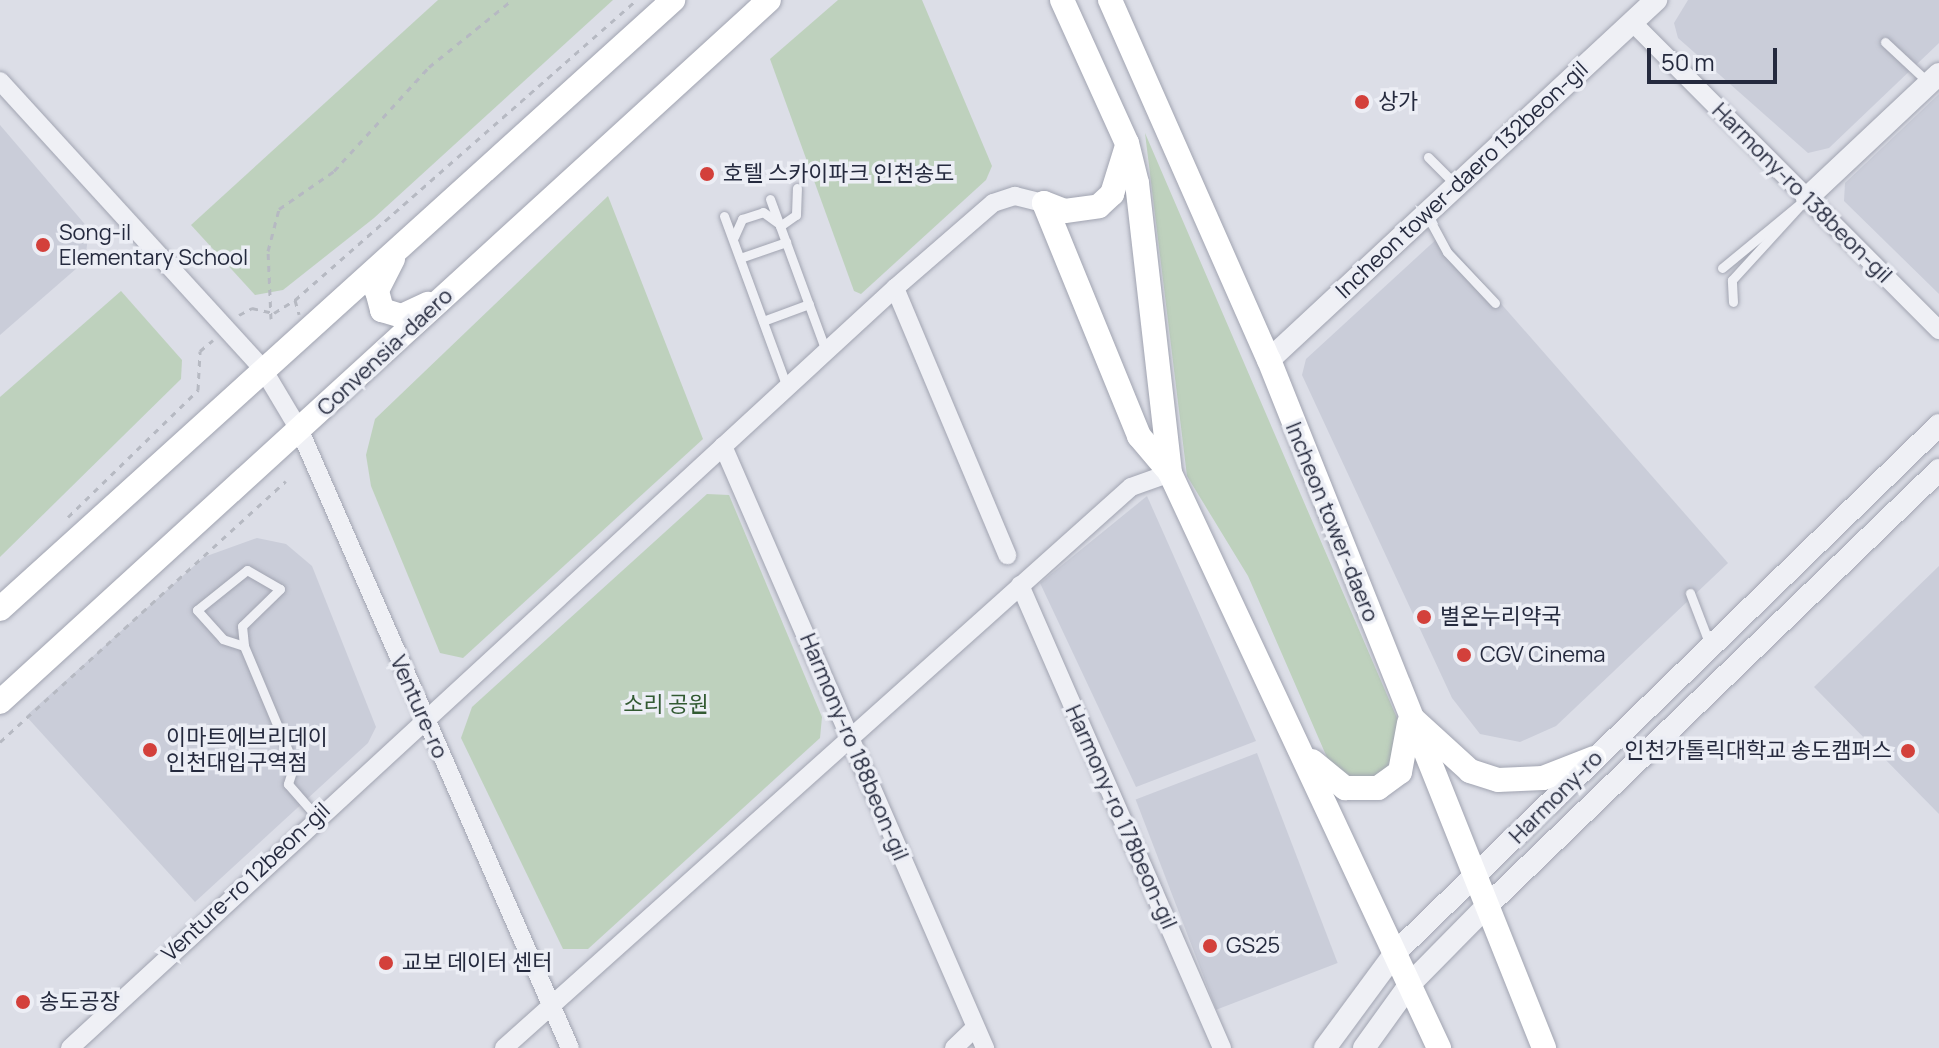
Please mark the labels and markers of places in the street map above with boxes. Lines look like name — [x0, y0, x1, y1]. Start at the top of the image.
place label: 상가 — [1378, 89, 1418, 115]
marker: 상가 — [1353, 93, 1371, 111]
place label: 호텔 스카이파크 인천송도 — [723, 161, 954, 187]
marker: 호텔 스카이파크 인천송도 — [698, 165, 716, 183]
place label: Song-il Elementary School — [59, 219, 248, 270]
marker: Song-il Elementary School — [34, 236, 52, 254]
place label: 별온누리약국 — [1440, 604, 1561, 630]
marker: 별온누리약국 — [1415, 608, 1433, 626]
place label: CGV Cinema — [1480, 642, 1606, 668]
marker: CGV Cinema — [1455, 646, 1473, 664]
place label: 이마트에브리데이 인천대입구역점 — [166, 724, 328, 776]
place label: 인천가톨릭대학교 송도캠퍼스 — [1624, 738, 1892, 764]
marker: 이마트에브리데이 인천대입구역점 — [141, 741, 159, 759]
marker: 인천가톨릭대학교 송도캠퍼스 — [1899, 742, 1917, 760]
place label: GS25 — [1226, 933, 1280, 959]
marker: GS25 — [1201, 937, 1219, 955]
place label: 교보 데이터 센터 — [402, 950, 552, 976]
marker: 교보 데이터 센터 — [377, 954, 395, 972]
place label: 송도공장 — [39, 989, 120, 1015]
marker: 송도공장 — [14, 993, 32, 1011]

